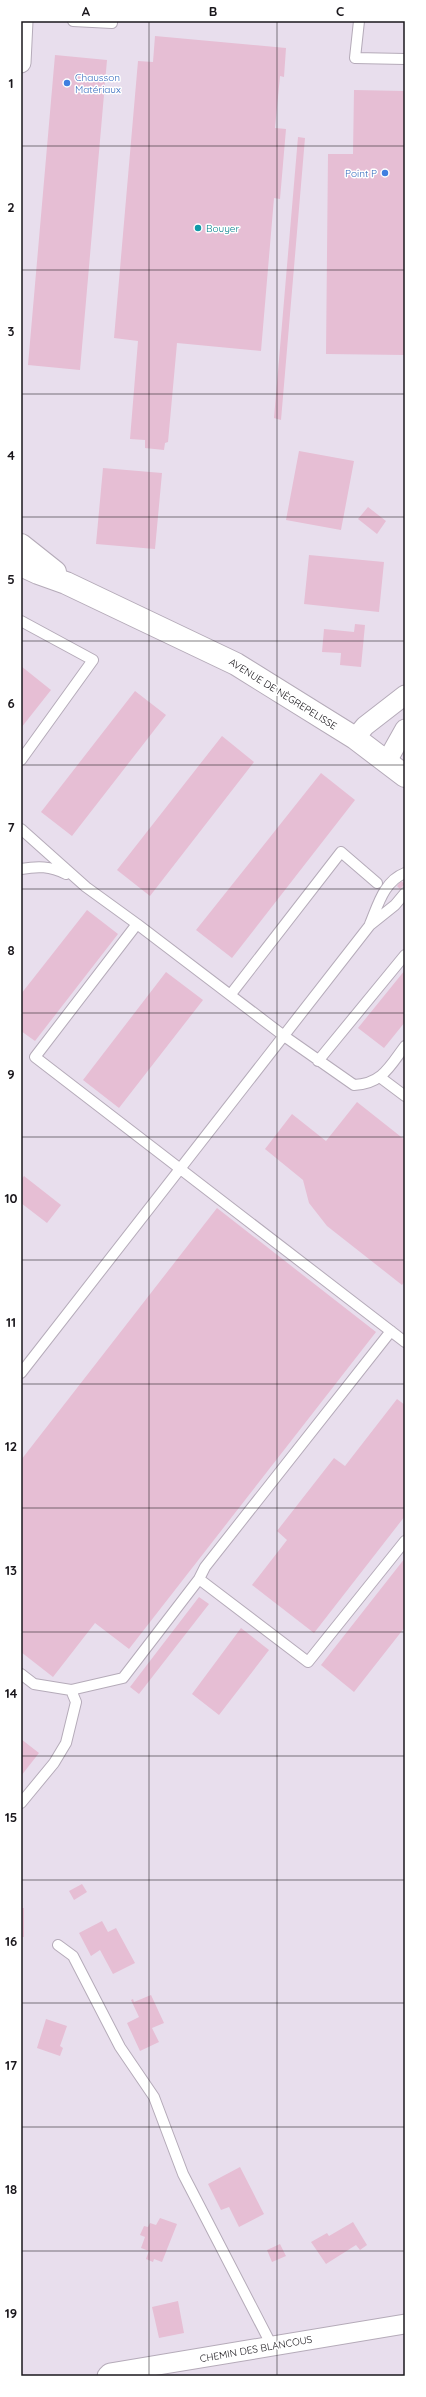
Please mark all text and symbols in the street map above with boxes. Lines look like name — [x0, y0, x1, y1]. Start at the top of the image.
text: A — [82, 3, 91, 19]
text: B — [209, 3, 217, 19]
text: C — [336, 3, 344, 19]
place label: Chausson Matériaux — [75, 71, 121, 96]
text: 1 — [8, 75, 14, 91]
marker: Chausson Matériaux — [62, 78, 72, 88]
place label: Point P — [345, 167, 377, 180]
marker: Point P — [380, 168, 390, 178]
text: 2 — [7, 199, 15, 215]
place label: Bouyer — [206, 222, 240, 235]
marker: Bouyer — [193, 223, 203, 233]
text: 3 — [8, 323, 15, 339]
text: 4 — [7, 447, 15, 463]
text: 5 — [7, 571, 15, 587]
street label: AVENUE DE NÈGREPELISSE — [227, 655, 340, 733]
text: 6 — [7, 695, 15, 711]
text: 7 — [7, 819, 15, 835]
text: 8 — [7, 942, 15, 958]
text: 9 — [7, 1066, 15, 1082]
text: 10 — [4, 1190, 18, 1206]
text: 11 — [6, 1314, 16, 1330]
text: 12 — [5, 1438, 17, 1454]
text: 13 — [5, 1562, 17, 1578]
text: 14 — [5, 1685, 18, 1701]
text: 15 — [5, 1809, 17, 1825]
text: 16 — [5, 1933, 17, 1949]
text: 17 — [5, 2057, 17, 2073]
text: 18 — [5, 2181, 17, 2197]
text: 19 — [5, 2305, 17, 2321]
street label: CHEMIN DES BLANCOUS — [199, 2333, 314, 2365]

